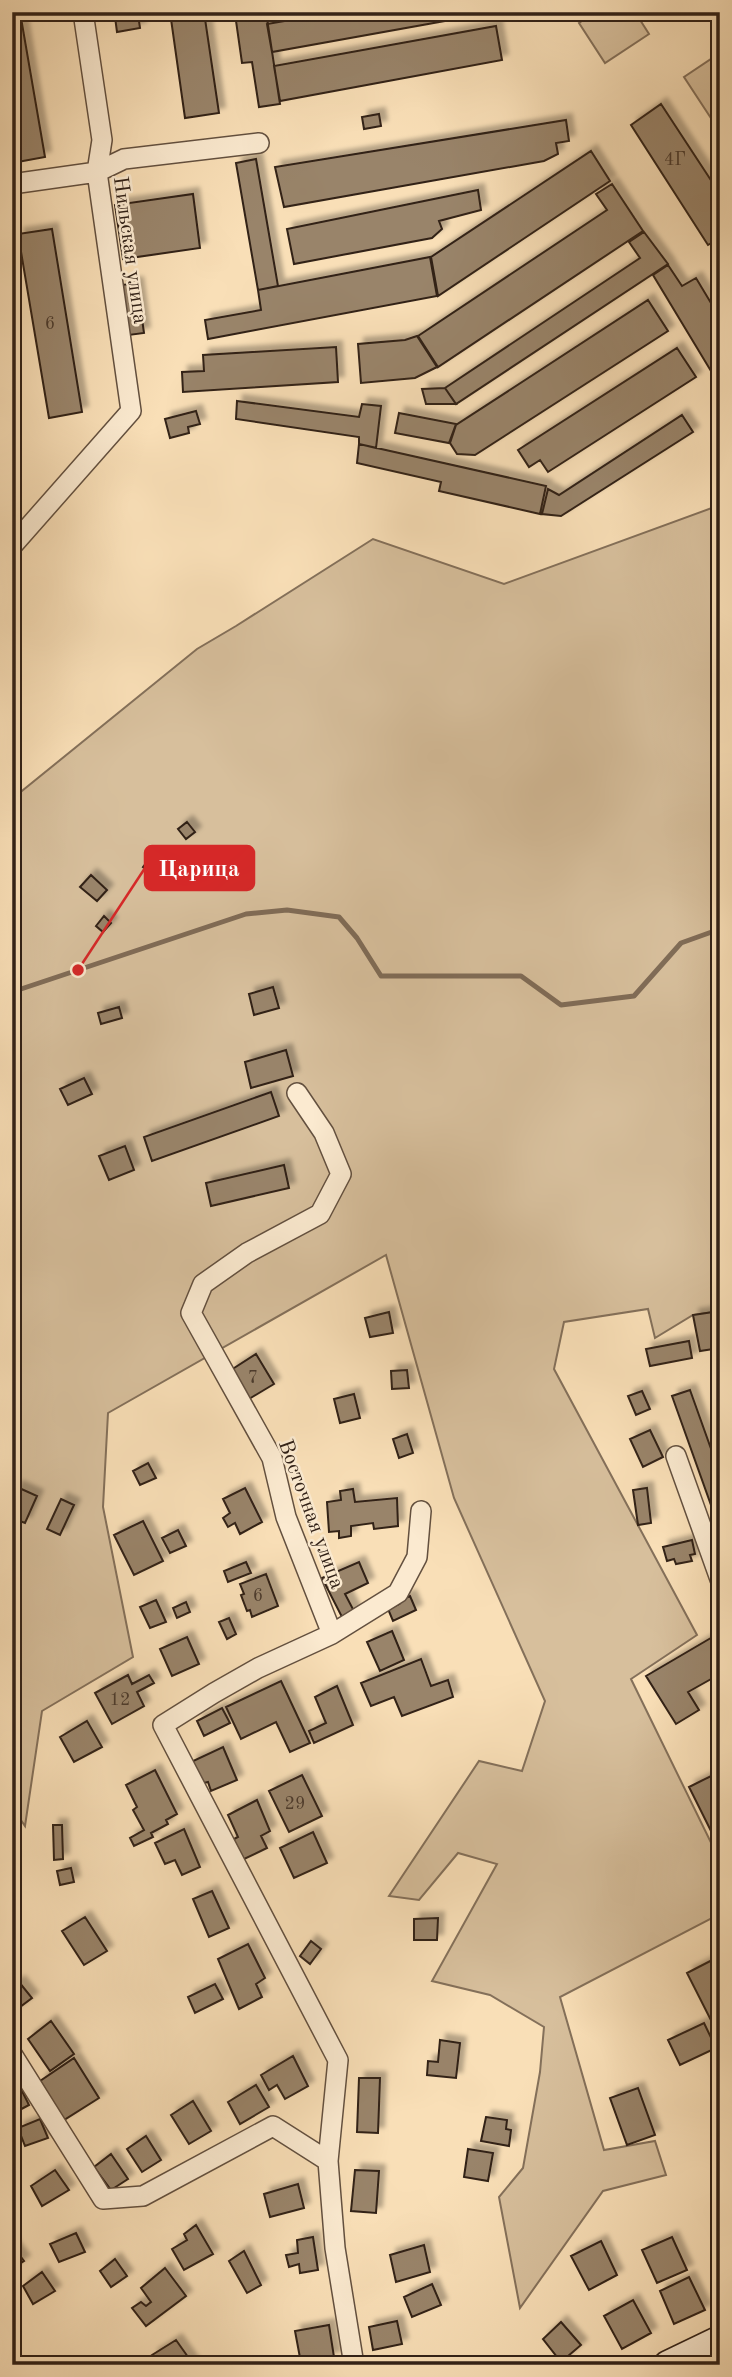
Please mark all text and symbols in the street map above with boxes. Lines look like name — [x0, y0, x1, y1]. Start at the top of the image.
house number: 4Г — [664, 151, 686, 169]
street label: Нильская улица — [109, 175, 150, 325]
house number: 6 — [45, 315, 55, 333]
callout: Царица — [145, 846, 254, 890]
text: Царица — [158, 858, 240, 881]
house number: 7 — [248, 1369, 258, 1387]
street label: Восточная улица — [274, 1437, 347, 1592]
house number: 6 — [253, 1587, 263, 1605]
house number: 12 — [110, 1691, 130, 1709]
house number: 29 — [285, 1795, 305, 1813]

